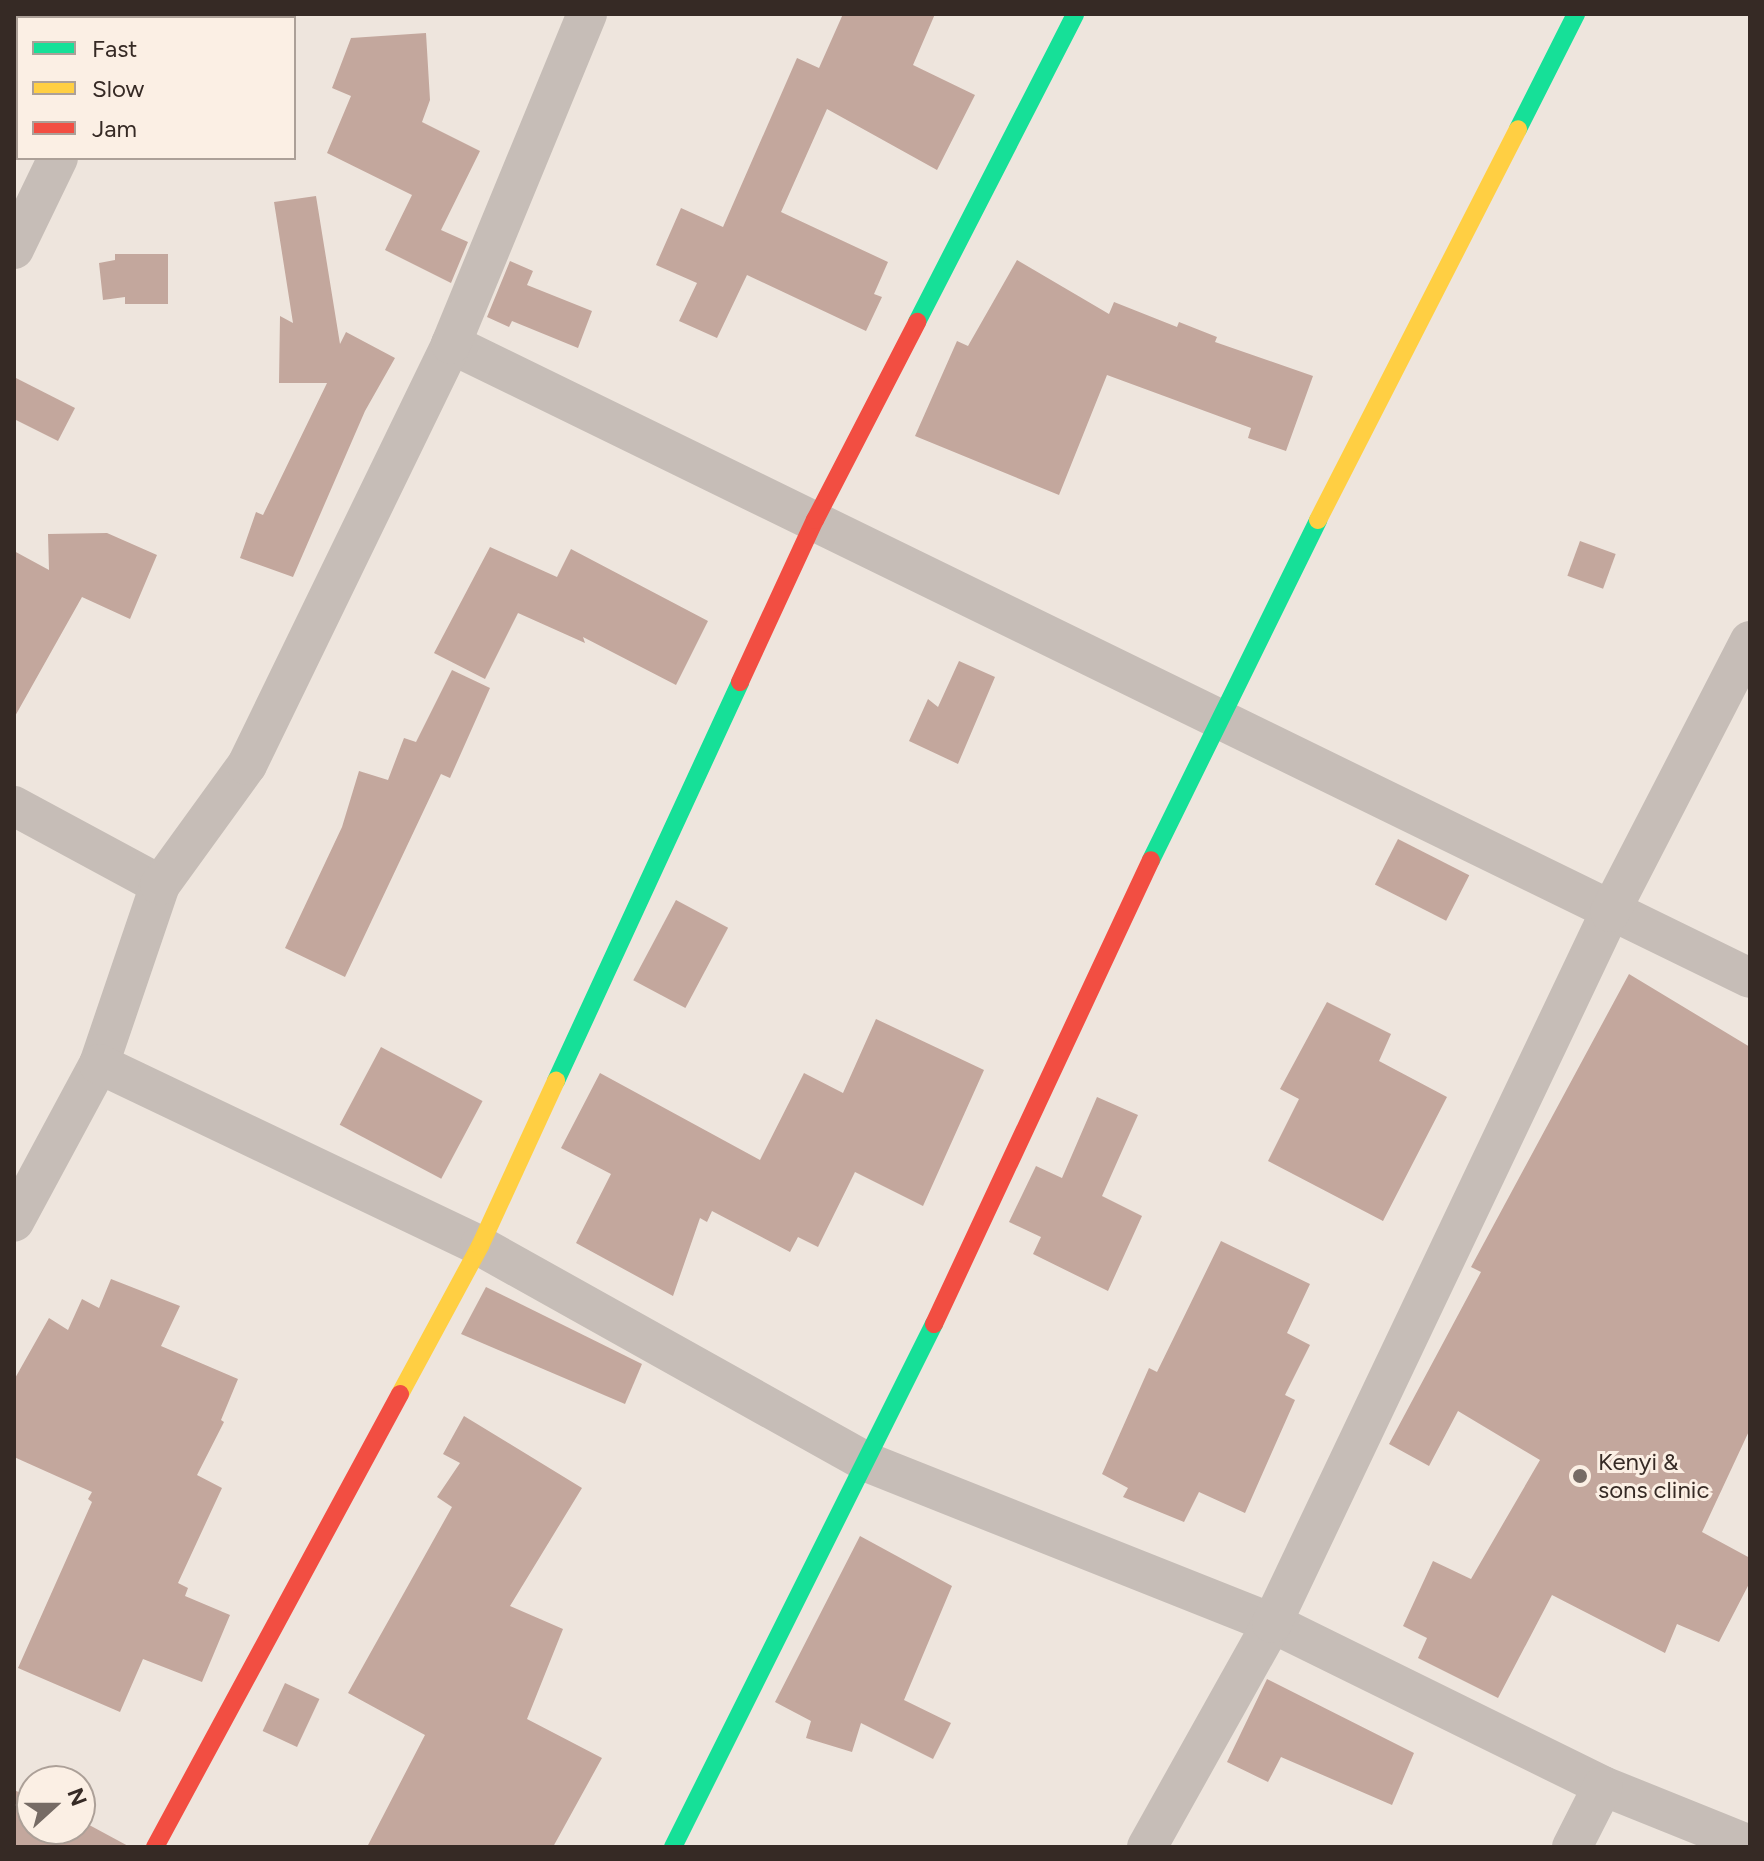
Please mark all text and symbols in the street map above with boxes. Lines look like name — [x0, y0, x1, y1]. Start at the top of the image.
legend — [16, 16, 296, 160]
text: Fast — [92, 34, 137, 63]
text: Slow — [92, 74, 144, 103]
text: Jam — [92, 114, 137, 143]
place label: Kenyi & sons clinic — [1598, 1448, 1709, 1504]
marker: Kenyi & sons clinic — [1569, 1465, 1591, 1487]
north arrow — [16, 1765, 96, 1845]
text: N — [61, 1784, 93, 1810]

